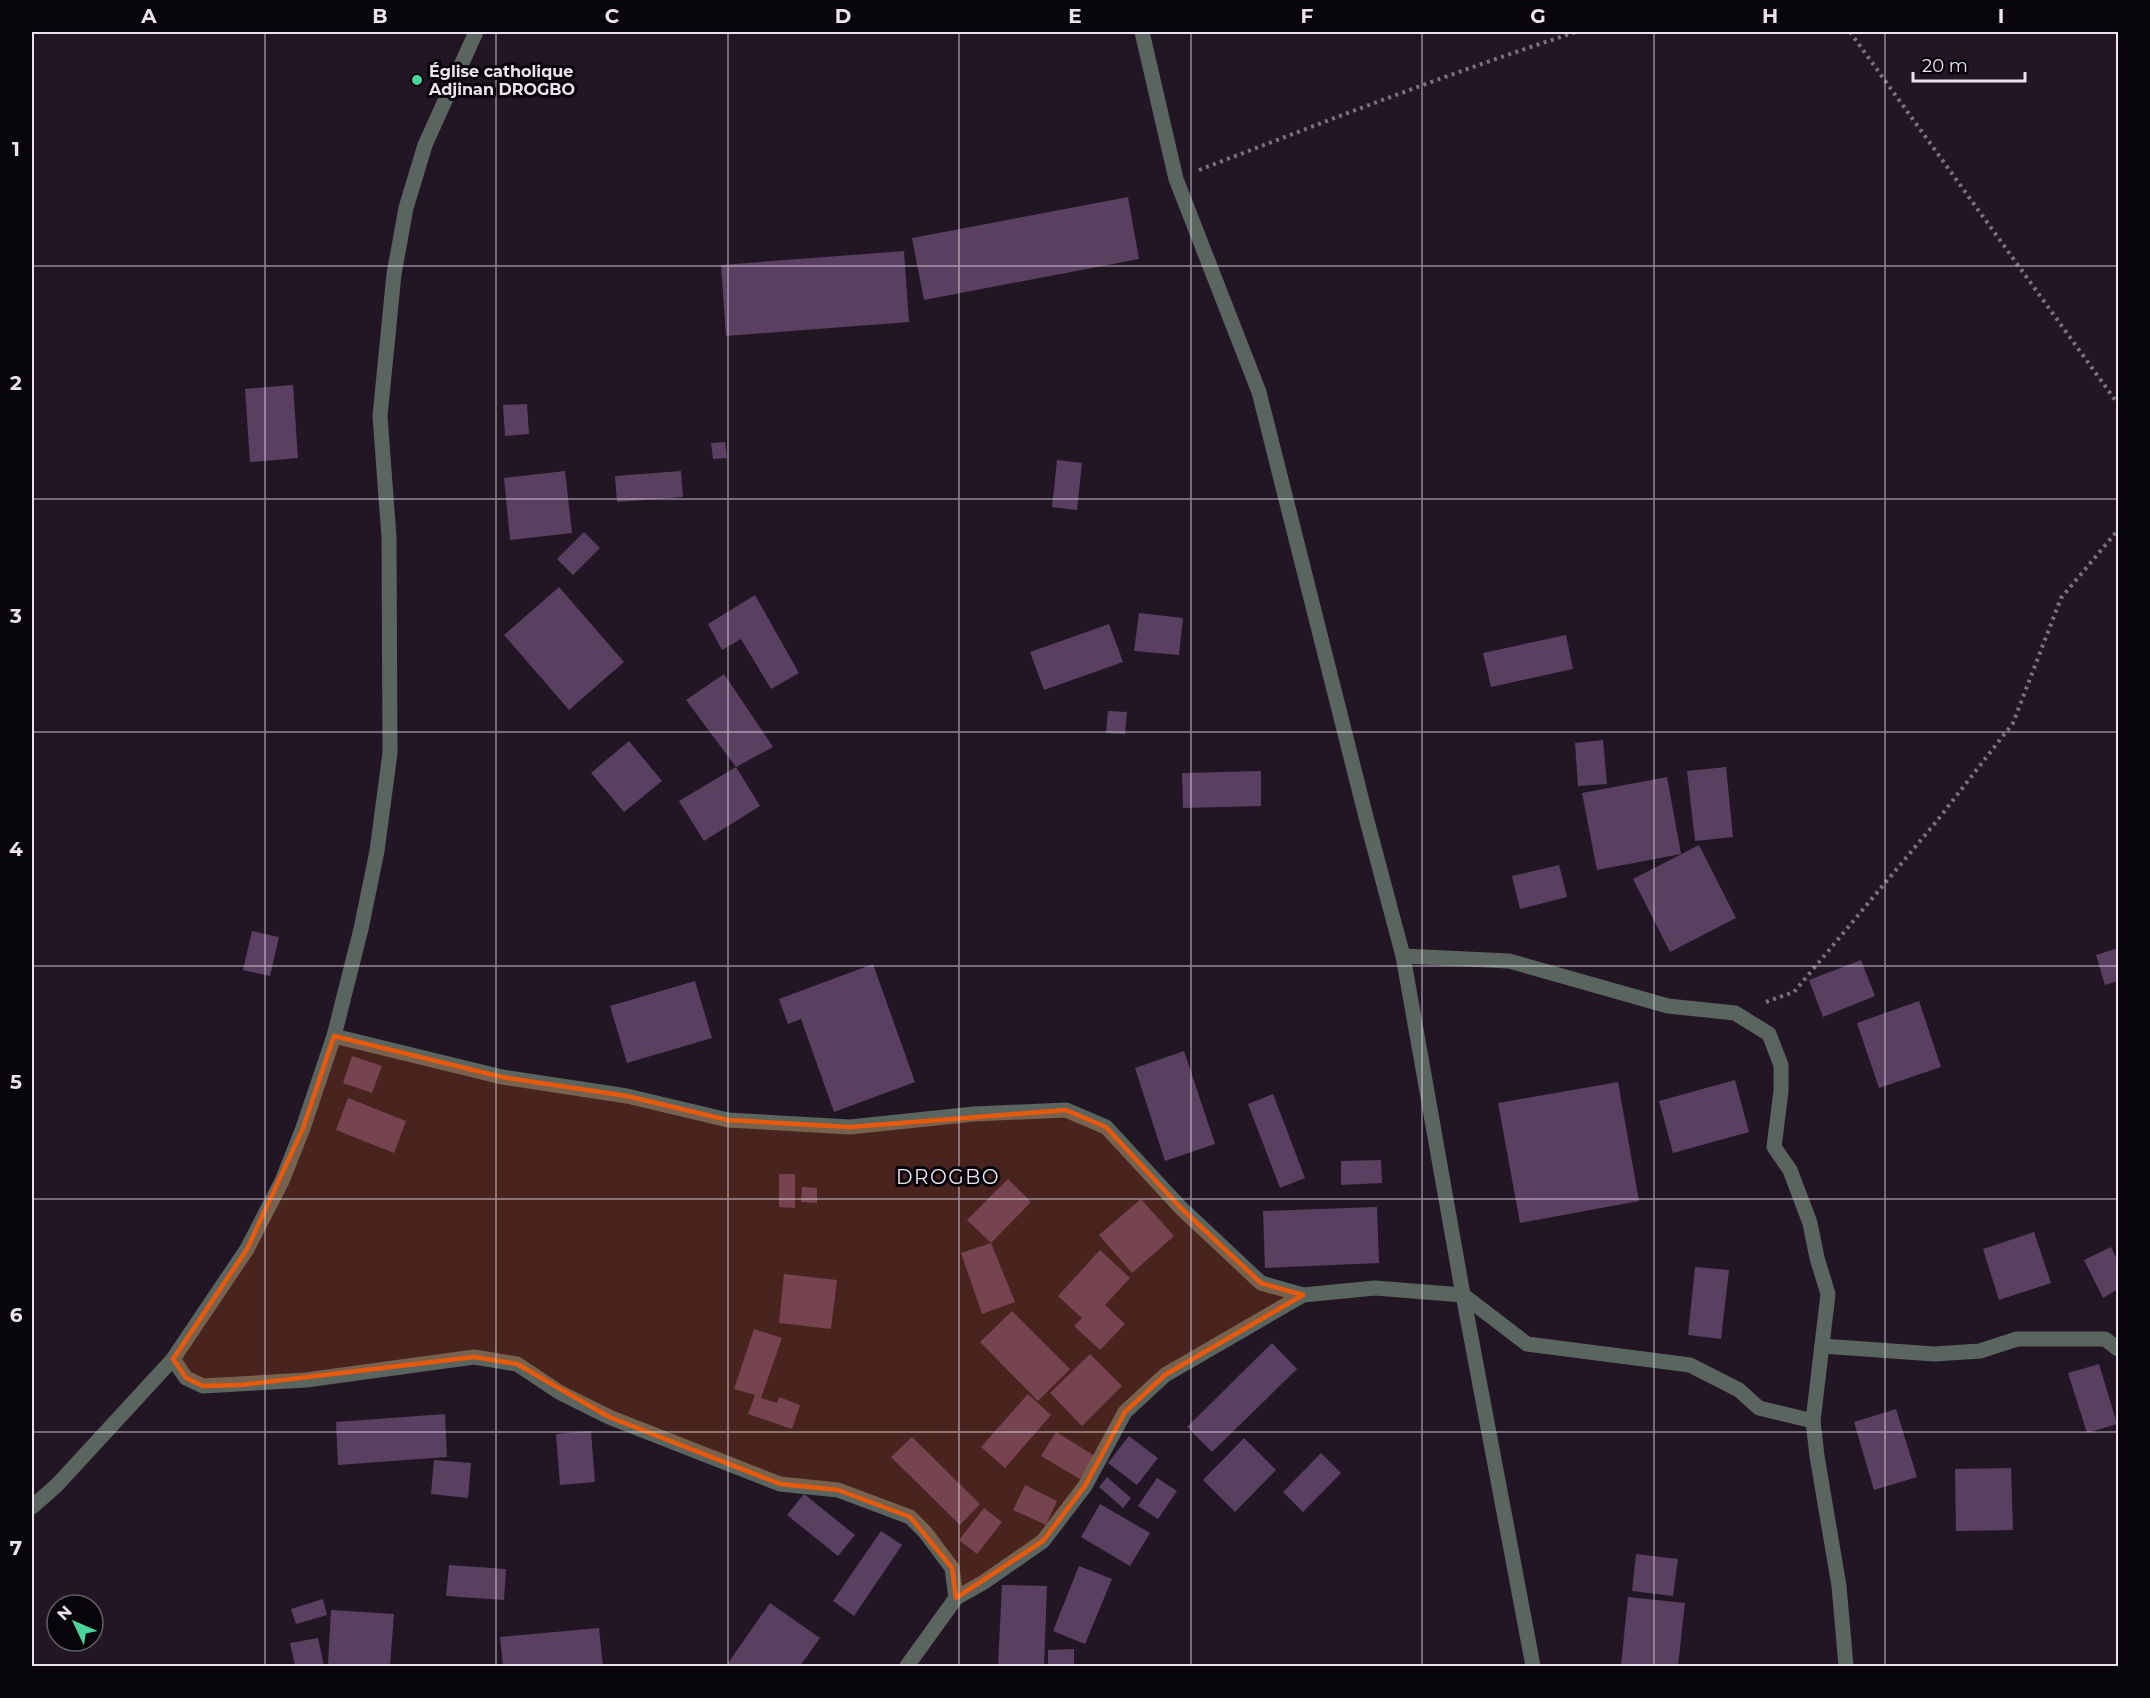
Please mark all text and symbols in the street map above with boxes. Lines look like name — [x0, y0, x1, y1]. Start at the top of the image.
text: A — [140, 4, 157, 28]
text: B — [372, 4, 388, 28]
text: C — [605, 4, 620, 28]
text: D — [835, 4, 851, 28]
text: E — [1068, 4, 1082, 28]
text: F — [1301, 4, 1314, 28]
text: G — [1530, 4, 1546, 28]
text: H — [1762, 4, 1778, 28]
text: I — [1998, 4, 2004, 28]
scale bar — [1913, 45, 2026, 83]
text: 20 m — [1922, 55, 1968, 77]
place label: Église catholique Adjinan DROGBO — [428, 62, 575, 99]
marker: Église catholique Adjinan DROGBO — [410, 73, 424, 87]
text: 1 — [12, 137, 20, 161]
text: 2 — [10, 371, 22, 395]
text: 3 — [9, 604, 22, 628]
text: 4 — [9, 837, 23, 861]
text: 5 — [10, 1070, 22, 1094]
district label: DROGBO — [896, 1165, 1000, 1189]
text: 6 — [10, 1303, 23, 1327]
text: 7 — [10, 1536, 22, 1560]
north arrow — [45, 1593, 105, 1653]
text: N — [53, 1602, 76, 1624]

